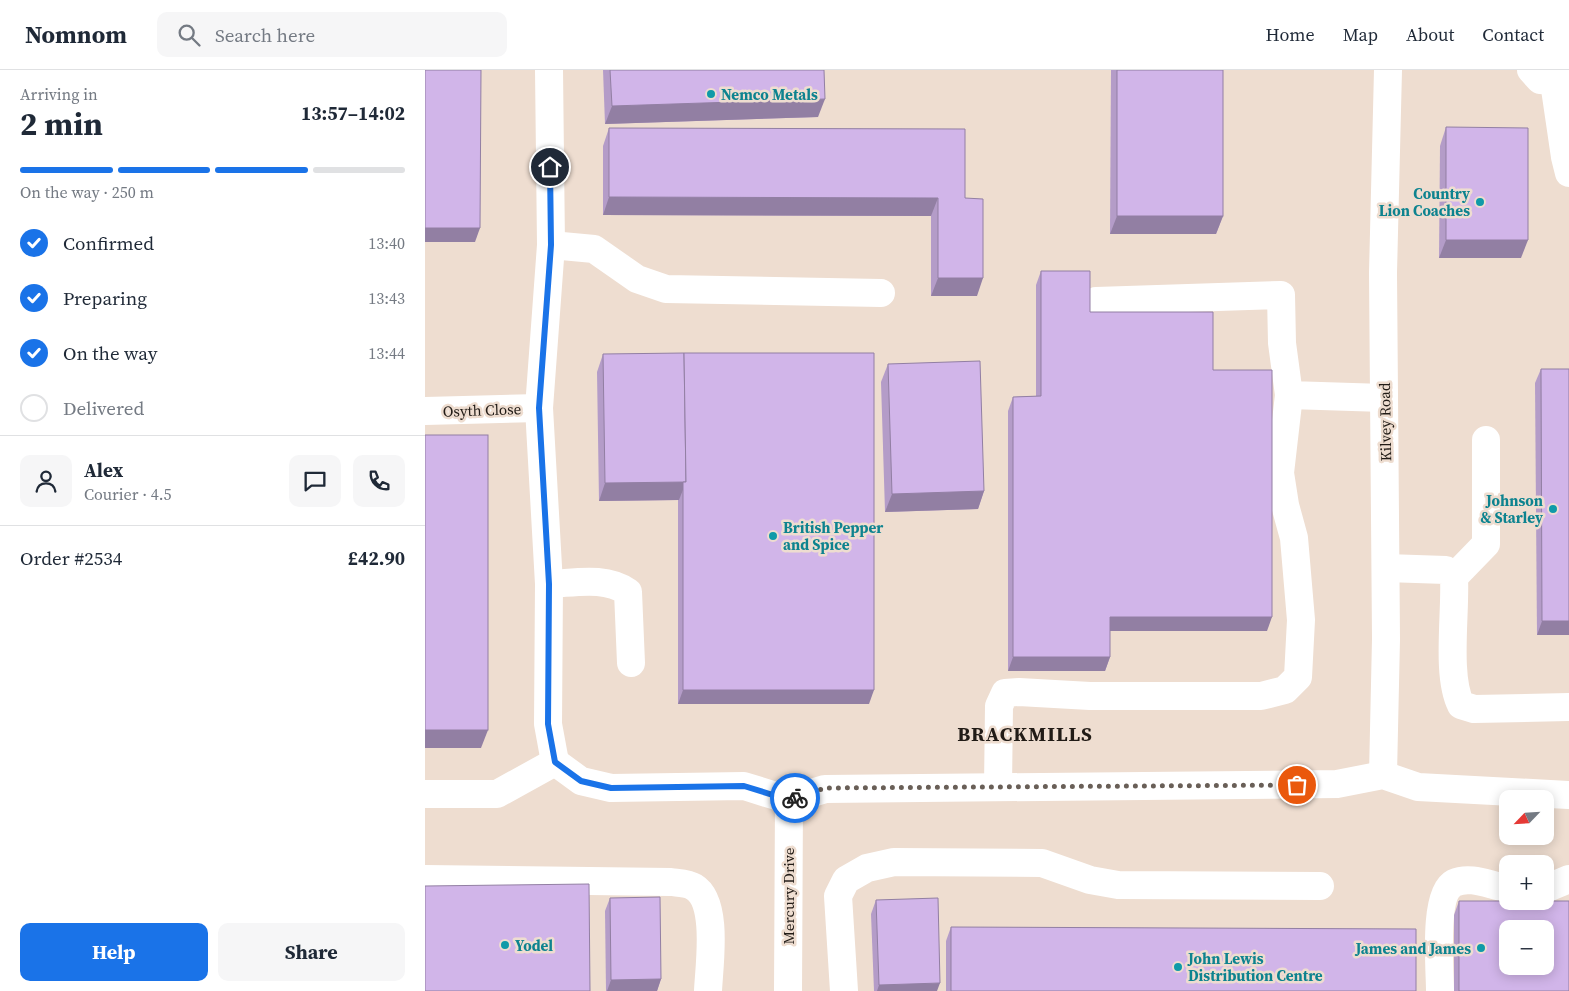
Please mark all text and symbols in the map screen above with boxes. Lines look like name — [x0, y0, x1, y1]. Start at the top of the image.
search box — [157, 12, 507, 57]
text: Nomnom — [25, 18, 127, 51]
icon: search — [175, 21, 203, 49]
text: Search here — [215, 22, 315, 48]
text: Home — [1266, 22, 1315, 47]
text: Map — [1343, 22, 1378, 47]
text: About — [1406, 22, 1454, 47]
text: Contact — [1482, 22, 1544, 47]
text: Arriving in — [20, 83, 98, 105]
place label: Nemco Metals — [721, 84, 818, 105]
marker: Nemco Metals — [705, 88, 717, 100]
text: 13:57–14:02 — [301, 100, 405, 126]
text: 2 min — [20, 102, 103, 146]
pin — [529, 146, 571, 188]
icon: home — [536, 153, 564, 181]
text: On the way · 250 m — [20, 181, 154, 203]
place label: Country Lion Coaches — [1379, 183, 1470, 221]
marker: Country Lion Coaches — [1474, 196, 1486, 208]
icon: check — [20, 229, 48, 257]
text: Confirmed — [63, 230, 154, 256]
text: 13:40 — [368, 232, 405, 254]
icon: check — [20, 284, 48, 312]
text: Preparing — [63, 285, 147, 311]
text: 13:43 — [368, 287, 405, 309]
icon: check — [20, 339, 48, 367]
text: On the way — [63, 340, 158, 366]
text: 13:44 — [368, 342, 405, 364]
street label: Kilvey Road — [1374, 382, 1396, 462]
text: Delivered — [63, 395, 144, 421]
street label: Osyth Close — [442, 398, 522, 422]
button: person — [20, 455, 72, 507]
button: chat — [289, 455, 341, 507]
button: phone — [353, 455, 405, 507]
text: Alex — [84, 457, 123, 483]
text: Courier · 4.5 — [84, 483, 172, 505]
place label: Johnson & Starley — [1481, 490, 1543, 528]
marker: Johnson & Starley — [1547, 503, 1559, 515]
place label: British Pepper and Spice — [783, 517, 883, 555]
marker: British Pepper and Spice — [767, 530, 779, 542]
text: Order #2534 — [20, 545, 122, 571]
text: £42.90 — [348, 545, 405, 571]
district label: BRACKMILLS — [957, 720, 1093, 748]
pin — [1276, 764, 1318, 806]
icon: bag — [1283, 771, 1311, 799]
courier — [770, 773, 820, 823]
icon: bike — [781, 784, 809, 812]
north arrow — [1499, 790, 1554, 845]
map controls — [1499, 790, 1554, 975]
street label: Mercury Drive — [778, 847, 799, 944]
button: + — [1499, 855, 1554, 910]
button: − — [1499, 920, 1554, 975]
button: Help — [20, 923, 208, 981]
button: Share — [218, 923, 405, 981]
place label: Yodel — [515, 935, 553, 956]
place label: James and James — [1355, 938, 1471, 959]
marker: Yodel — [499, 939, 511, 951]
marker: James and James — [1475, 942, 1487, 954]
place label: John Lewis Distribution Centre — [1187, 948, 1323, 986]
marker: John Lewis Distribution Centre — [1172, 961, 1184, 973]

